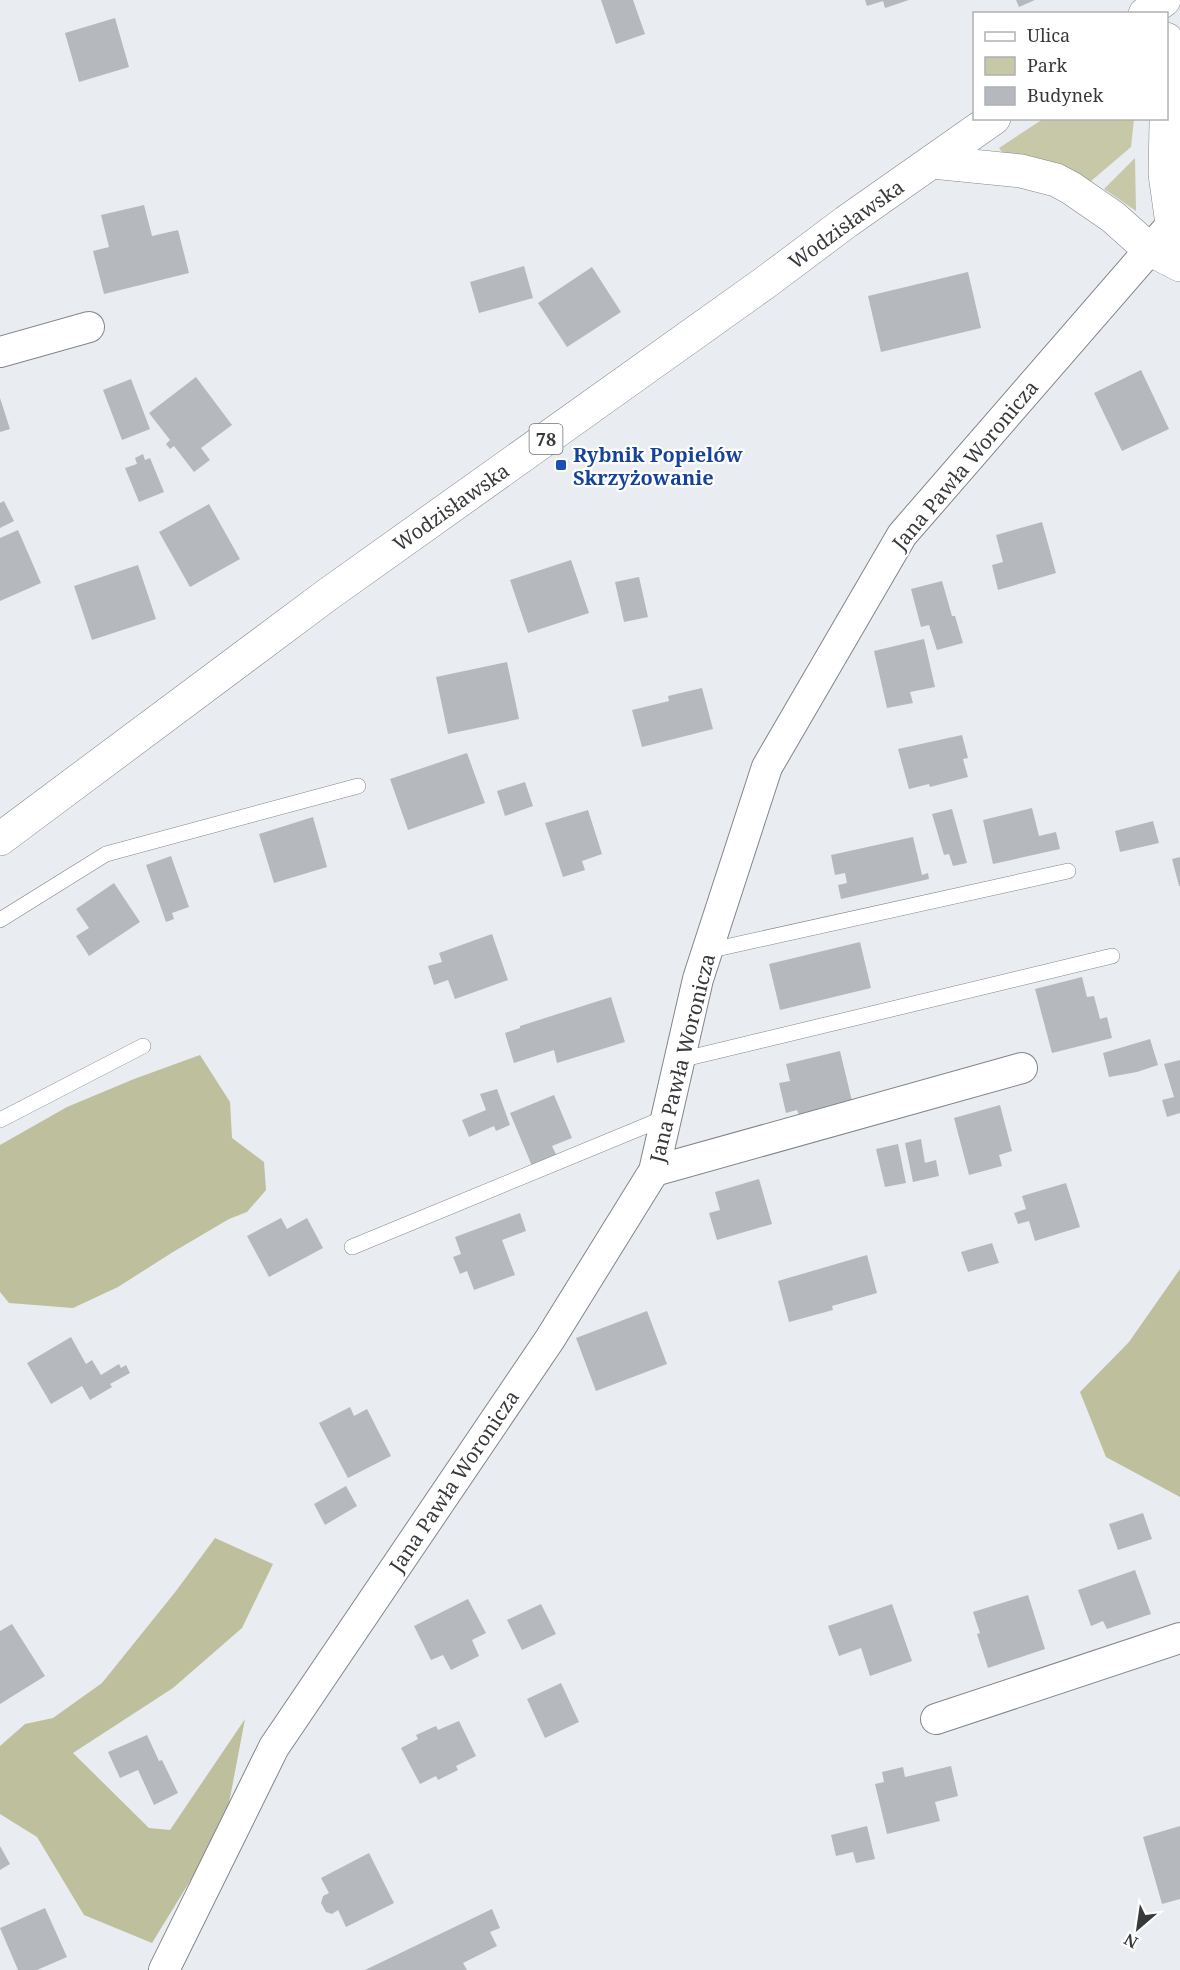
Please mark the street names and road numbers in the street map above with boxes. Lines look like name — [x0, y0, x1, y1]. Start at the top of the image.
street label: Wodzisławska — [783, 173, 909, 275]
street label: Jana Pawła Woronicza — [885, 374, 1044, 556]
road number: 78 — [530, 424, 562, 454]
street label: Wodzisławska — [387, 457, 515, 557]
street label: Jana Pawła Woronicza — [643, 951, 721, 1166]
street label: Jana Pawła Woronicza — [382, 1385, 525, 1578]

